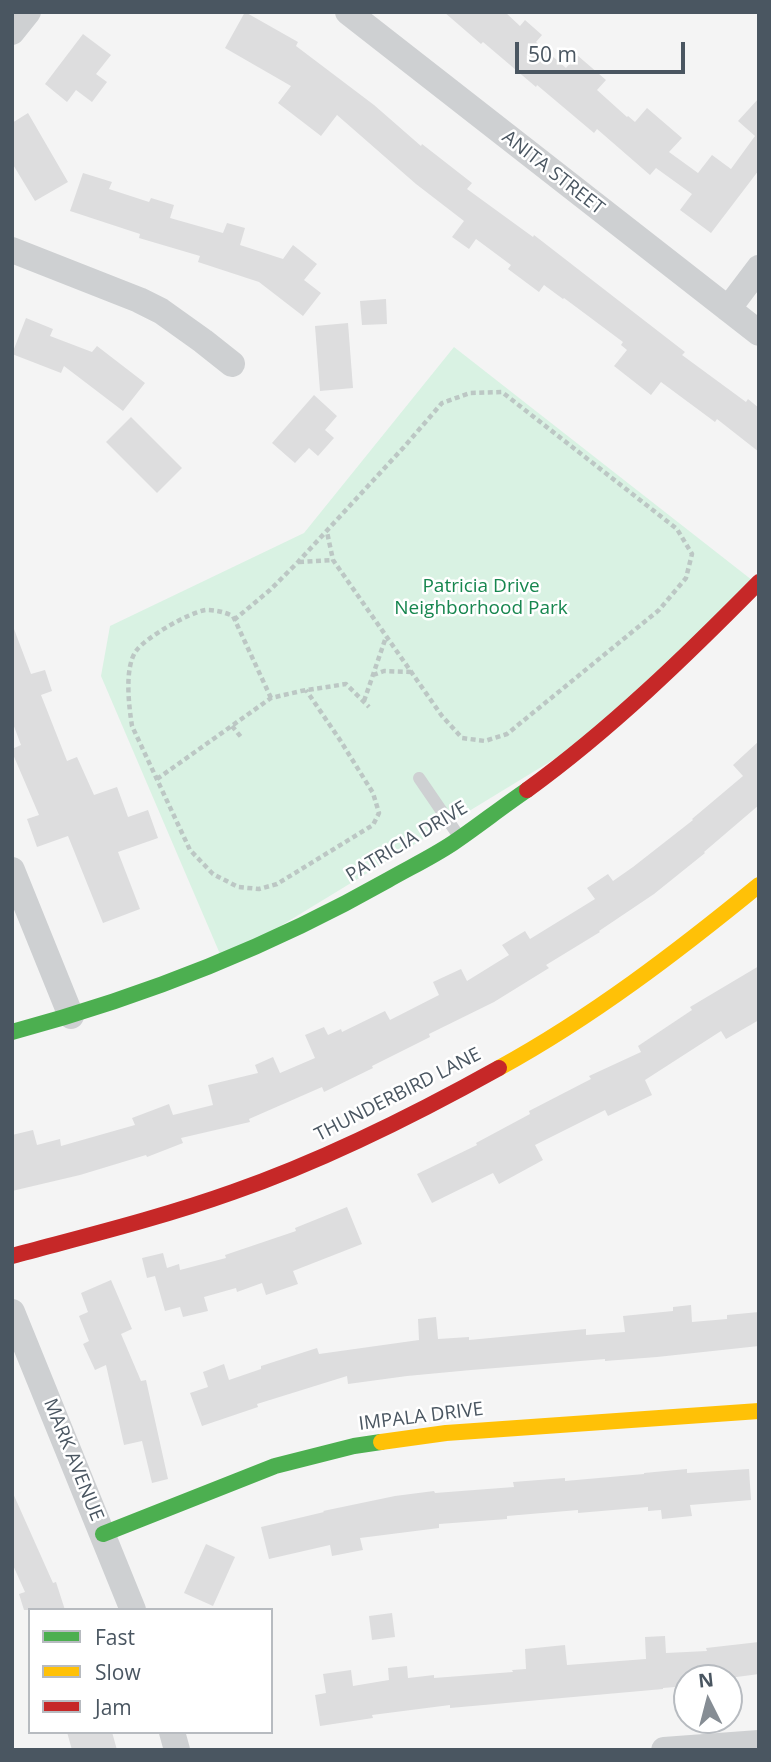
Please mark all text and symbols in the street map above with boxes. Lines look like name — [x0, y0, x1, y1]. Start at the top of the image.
scale bar — [519, 28, 689, 72]
text: 50 m — [528, 40, 577, 68]
street label: ANITA STREET — [497, 126, 609, 220]
park label: Patricia Drive Neighborhood Park — [394, 576, 568, 620]
street label: PATRICIA DRIVE — [342, 797, 472, 887]
street label: THUNDERBIRD LANE — [311, 1043, 485, 1147]
street label: MARK AVENUE — [38, 1395, 108, 1525]
street label: IMPALA DRIVE — [357, 1398, 485, 1436]
legend — [28, 1608, 273, 1734]
text: Fast — [95, 1623, 135, 1651]
text: Slow — [95, 1658, 141, 1686]
north arrow — [673, 1664, 743, 1734]
text: N — [697, 1666, 715, 1694]
text: Jam — [95, 1693, 132, 1721]

